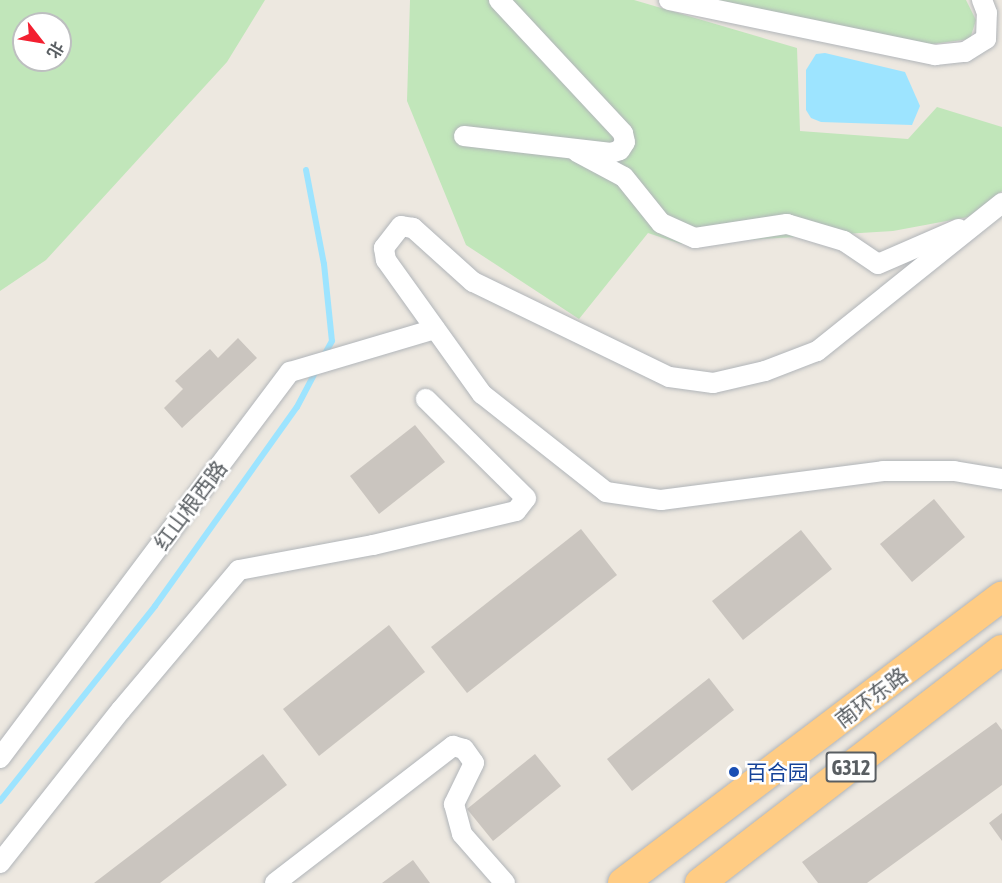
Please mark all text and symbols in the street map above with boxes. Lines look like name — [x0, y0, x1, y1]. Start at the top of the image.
north arrow — [12, 12, 72, 72]
text: 北 — [44, 39, 68, 62]
street label: 红山根西路 — [148, 455, 232, 555]
street label: 南环东路 — [830, 662, 912, 732]
road number: G312 — [826, 750, 876, 784]
place label: 百合园 — [746, 759, 809, 785]
marker: 百合园 — [727, 765, 741, 779]

